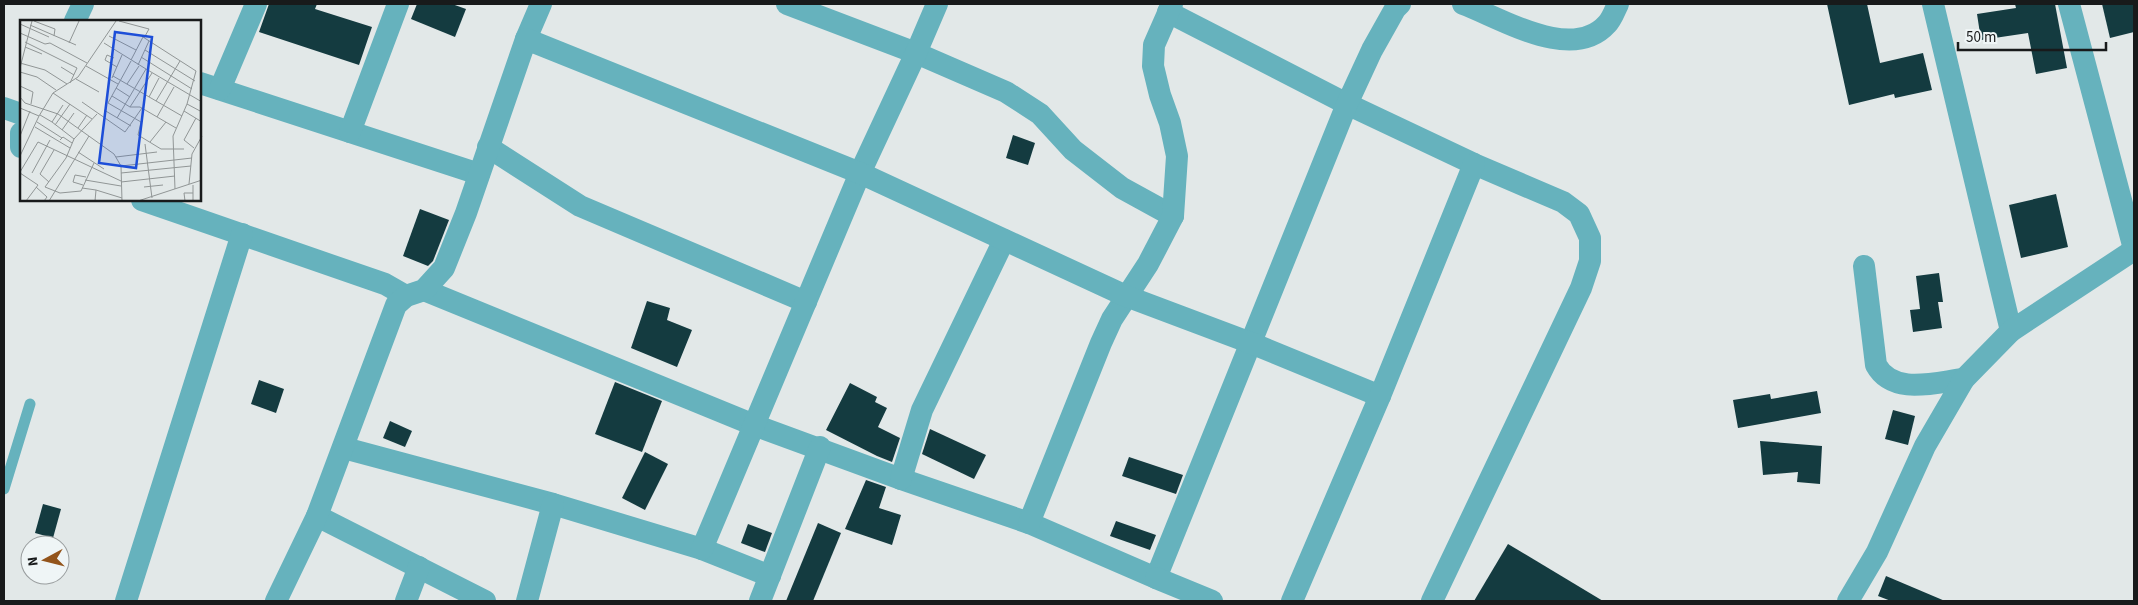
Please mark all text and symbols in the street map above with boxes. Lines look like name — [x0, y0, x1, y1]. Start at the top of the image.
inset map — [20, 20, 201, 201]
scale bar — [1958, 20, 2106, 52]
text: 50 m — [1966, 27, 1996, 48]
north arrow — [20, 535, 70, 585]
text: N — [23, 556, 44, 567]

